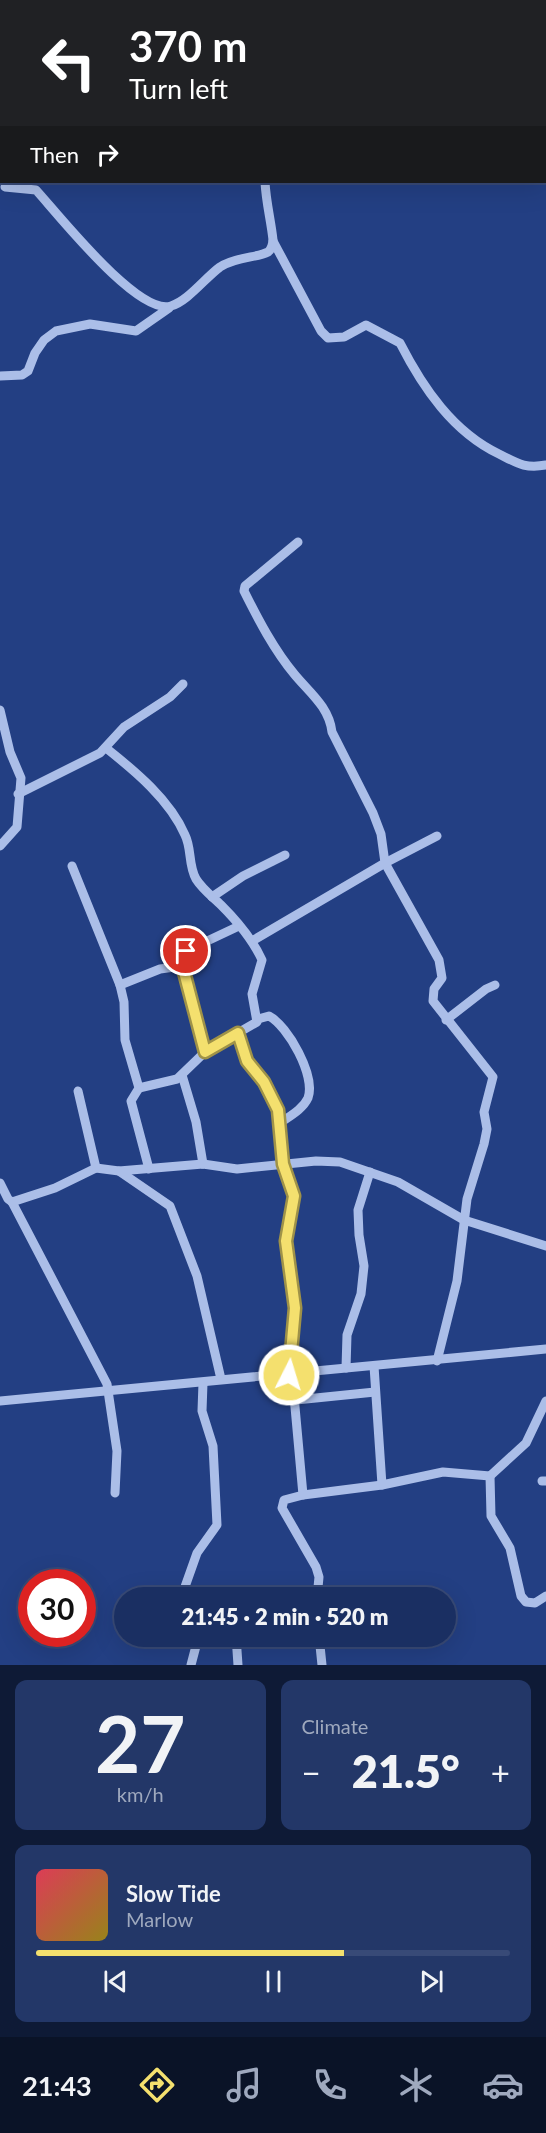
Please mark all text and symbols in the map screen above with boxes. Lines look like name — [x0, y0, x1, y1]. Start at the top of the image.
text: 370 m — [129, 21, 247, 71]
icon: left — [30, 24, 108, 102]
text: Turn left — [129, 72, 228, 105]
icon: right — [91, 138, 124, 171]
text: Then — [30, 141, 79, 168]
pin — [160, 925, 211, 976]
icon: arrive — [169, 934, 202, 967]
position arrow — [257, 1343, 321, 1407]
speed limit sign: 30 — [18, 1569, 96, 1647]
text: 21:45 · 2 min · 520 m — [182, 1603, 388, 1630]
text: 27 — [95, 1696, 185, 1790]
text: Climate — [302, 1714, 368, 1738]
text: 21.5° — [352, 1744, 460, 1798]
text: − — [302, 1752, 321, 1792]
text: + — [491, 1752, 510, 1792]
text: km/h — [117, 1782, 164, 1806]
text: Slow Tide — [126, 1880, 221, 1907]
text: Marlow — [126, 1907, 193, 1931]
icon: previous — [99, 1965, 132, 1998]
icon: pause — [257, 1965, 290, 1998]
icon: next — [415, 1965, 448, 1998]
icon: directions — [136, 2064, 178, 2106]
icon: music — [223, 2064, 265, 2106]
icon: phone — [309, 2064, 351, 2106]
icon: climate — [395, 2064, 437, 2106]
icon: car — [482, 2064, 524, 2106]
text: 21:43 — [22, 2069, 92, 2102]

